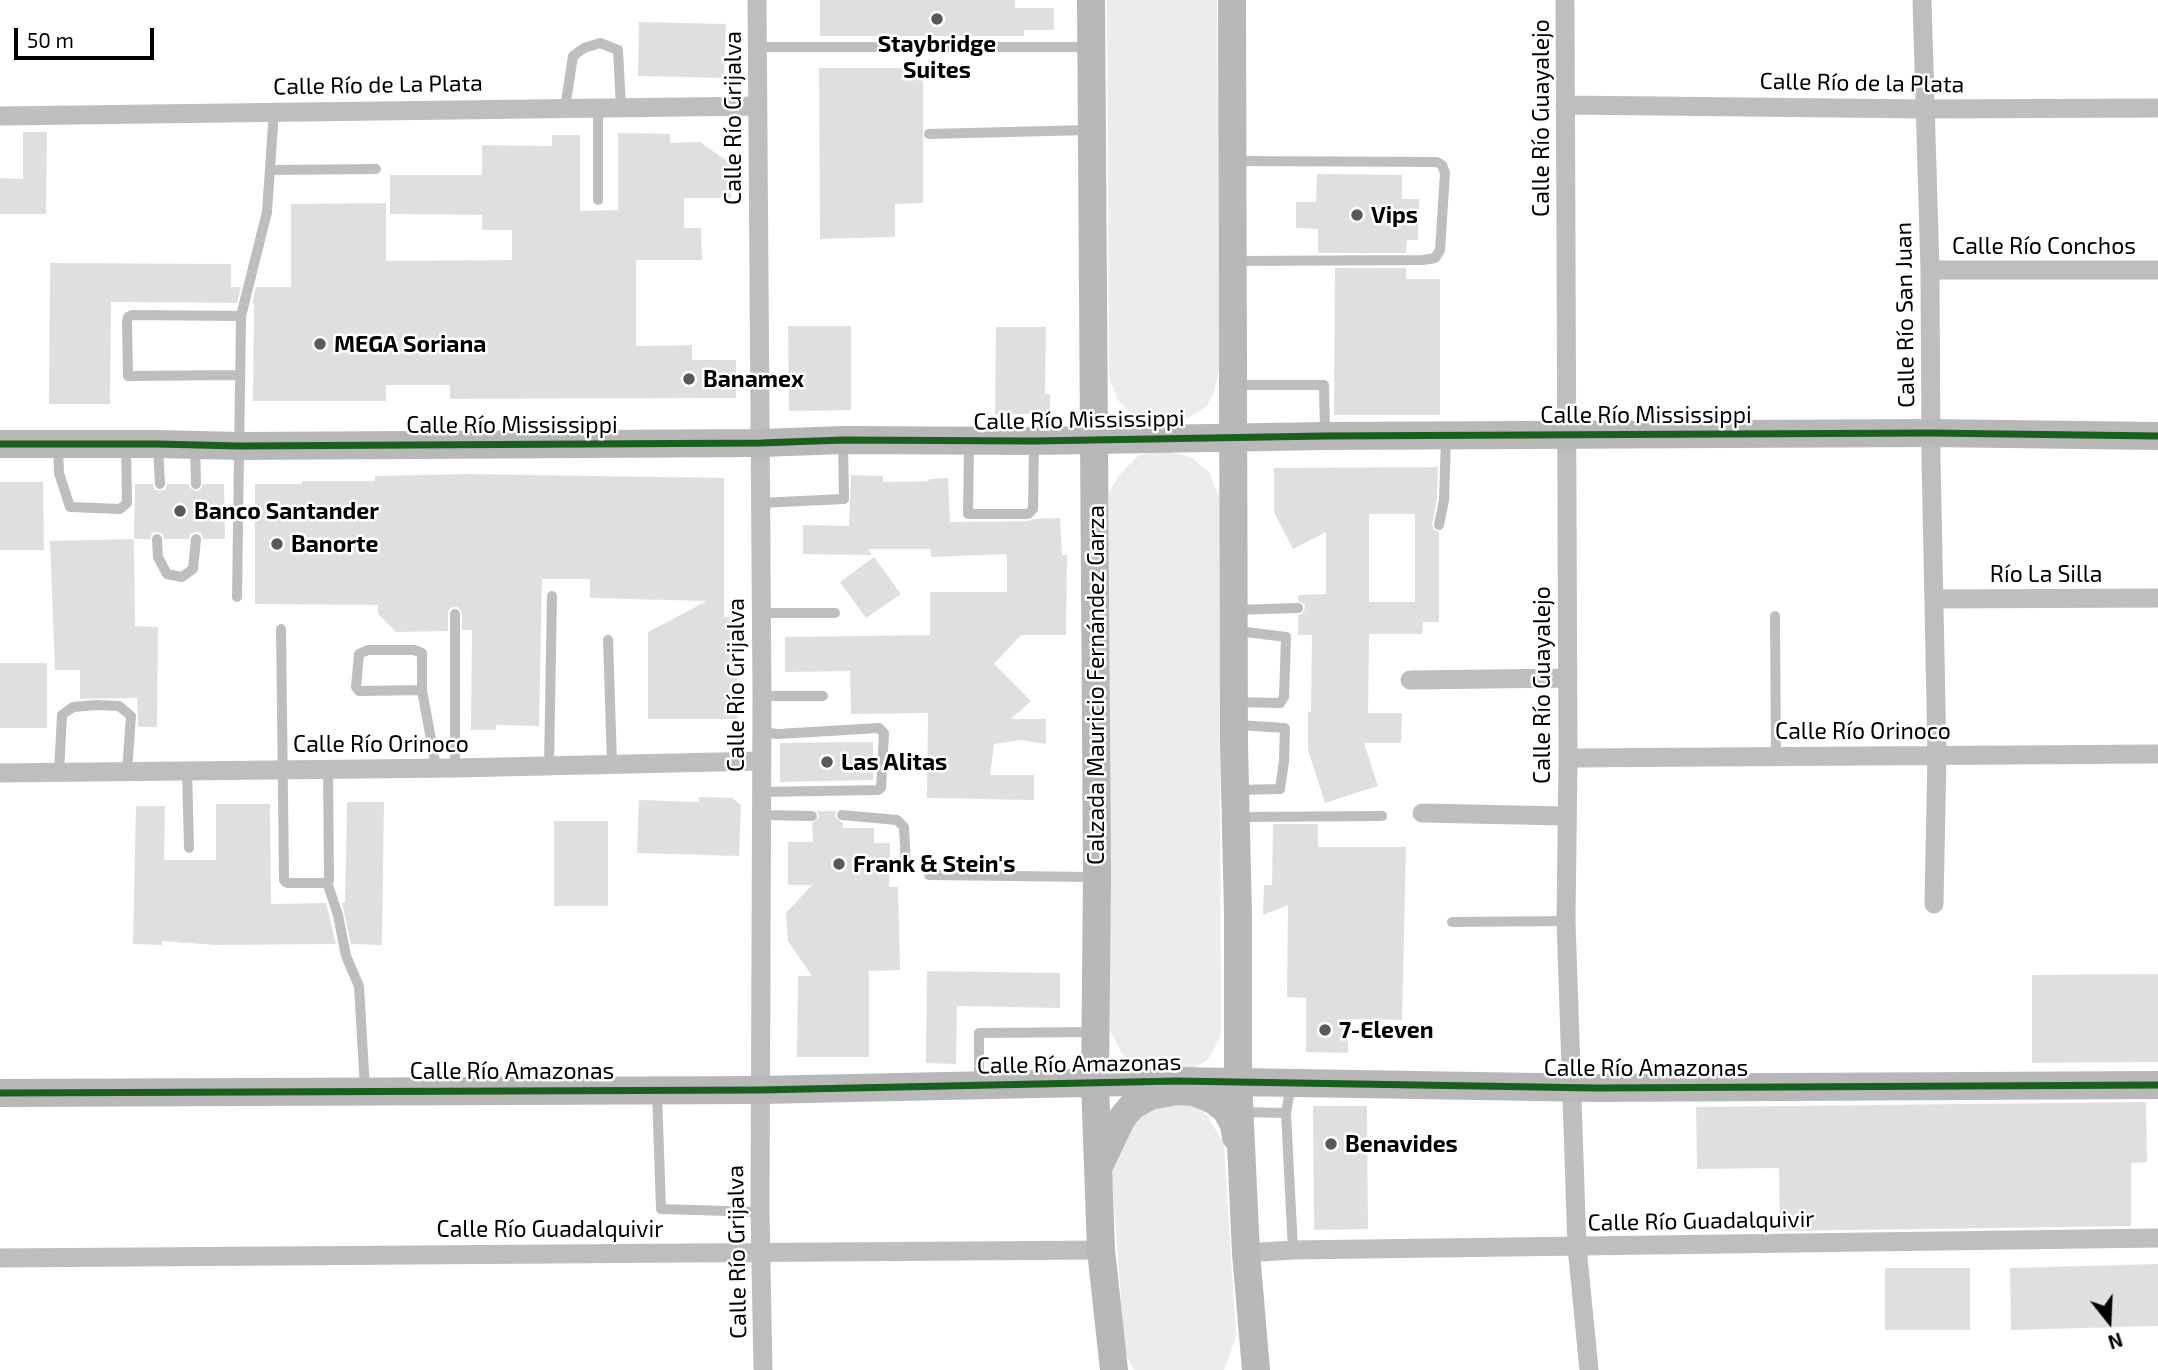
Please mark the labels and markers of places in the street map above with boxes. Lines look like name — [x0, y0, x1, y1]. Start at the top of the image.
marker: Staybridge Suites — [929, 11, 945, 27]
place label: Staybridge Suites — [878, 30, 996, 84]
place label: Vips — [1371, 201, 1418, 229]
marker: Vips — [1349, 207, 1365, 223]
place label: MEGA Soriana — [334, 330, 486, 358]
marker: MEGA Soriana — [312, 336, 328, 352]
place label: Banamex — [703, 365, 804, 393]
marker: Banamex — [681, 371, 697, 387]
place label: Banco Santander — [194, 497, 379, 525]
marker: Banco Santander — [172, 503, 188, 519]
place label: Banorte — [291, 530, 378, 558]
marker: Banorte — [269, 536, 285, 552]
place label: Las Alitas — [841, 748, 947, 776]
marker: Las Alitas — [819, 754, 835, 770]
place label: Frank & Stein's — [853, 850, 1015, 878]
marker: Frank & Stein's — [831, 856, 847, 872]
place label: 7-Eleven — [1339, 1016, 1434, 1044]
marker: 7-Eleven — [1317, 1022, 1333, 1038]
place label: Benavides — [1345, 1130, 1458, 1158]
marker: Benavides — [1323, 1136, 1339, 1152]

